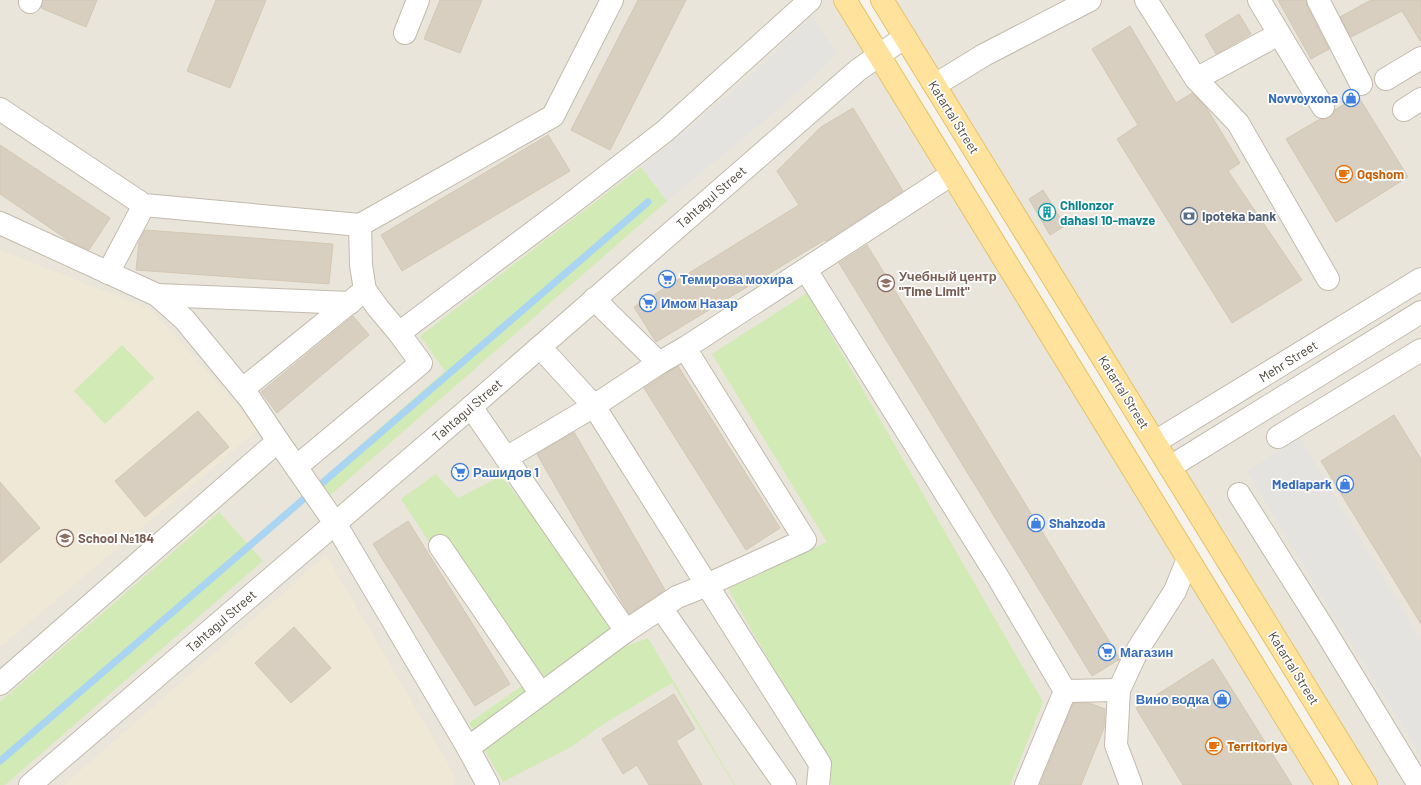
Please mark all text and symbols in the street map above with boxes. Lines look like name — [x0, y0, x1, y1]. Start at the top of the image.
street label: Katartal Street — [925, 77, 983, 157]
shop icon: Novvoyxona — [1341, 88, 1361, 108]
place label: Novvoyxona — [1268, 90, 1338, 106]
street label: Tahtagul Street — [673, 162, 749, 232]
cafe icon: Oqshom — [1334, 164, 1354, 184]
place label: Oqshom — [1357, 166, 1404, 182]
place label: Chilonzor dahasi 10-mavze — [1060, 197, 1155, 228]
building icon: Chilonzor dahasi 10-mavze — [1037, 202, 1057, 222]
bank icon: Ipoteka bank — [1179, 206, 1199, 226]
place label: Ipoteka bank — [1202, 208, 1276, 224]
place label: Учебный центр "Time Limit" — [899, 268, 997, 299]
supermarket icon: Темирова мохира — [657, 269, 677, 289]
place label: Темирова мохира — [680, 271, 794, 287]
school or university icon: Учебный центр "Time Limit" — [876, 273, 896, 293]
supermarket icon: Имом Назар — [638, 293, 658, 313]
place label: Имом Назар — [661, 295, 738, 311]
street label: Mehr Street — [1256, 337, 1320, 385]
street label: Katartal Street — [1095, 352, 1153, 432]
street label: Tahtagul Street — [429, 375, 505, 445]
supermarket icon: Рашидов 1 — [450, 462, 470, 482]
place label: Рашидов 1 — [473, 464, 539, 480]
shop icon: Mediapark — [1335, 474, 1355, 494]
place label: Mediapark — [1272, 476, 1332, 492]
shop icon: Shahzoda — [1026, 513, 1046, 533]
place label: Shahzoda — [1049, 515, 1105, 531]
school or university icon: School №184 — [55, 528, 75, 548]
place label: School №184 — [78, 530, 154, 546]
street label: Tahtagul Street — [183, 586, 259, 656]
street label: Katartal Street — [1265, 628, 1323, 708]
supermarket icon: Магазин — [1097, 642, 1117, 662]
place label: Магазин — [1120, 644, 1173, 660]
shop icon: Вино водка — [1212, 689, 1232, 709]
place label: Вино водка — [1136, 691, 1210, 707]
cafe icon: Territoriya — [1204, 736, 1224, 756]
place label: Territoriya — [1227, 738, 1287, 754]

